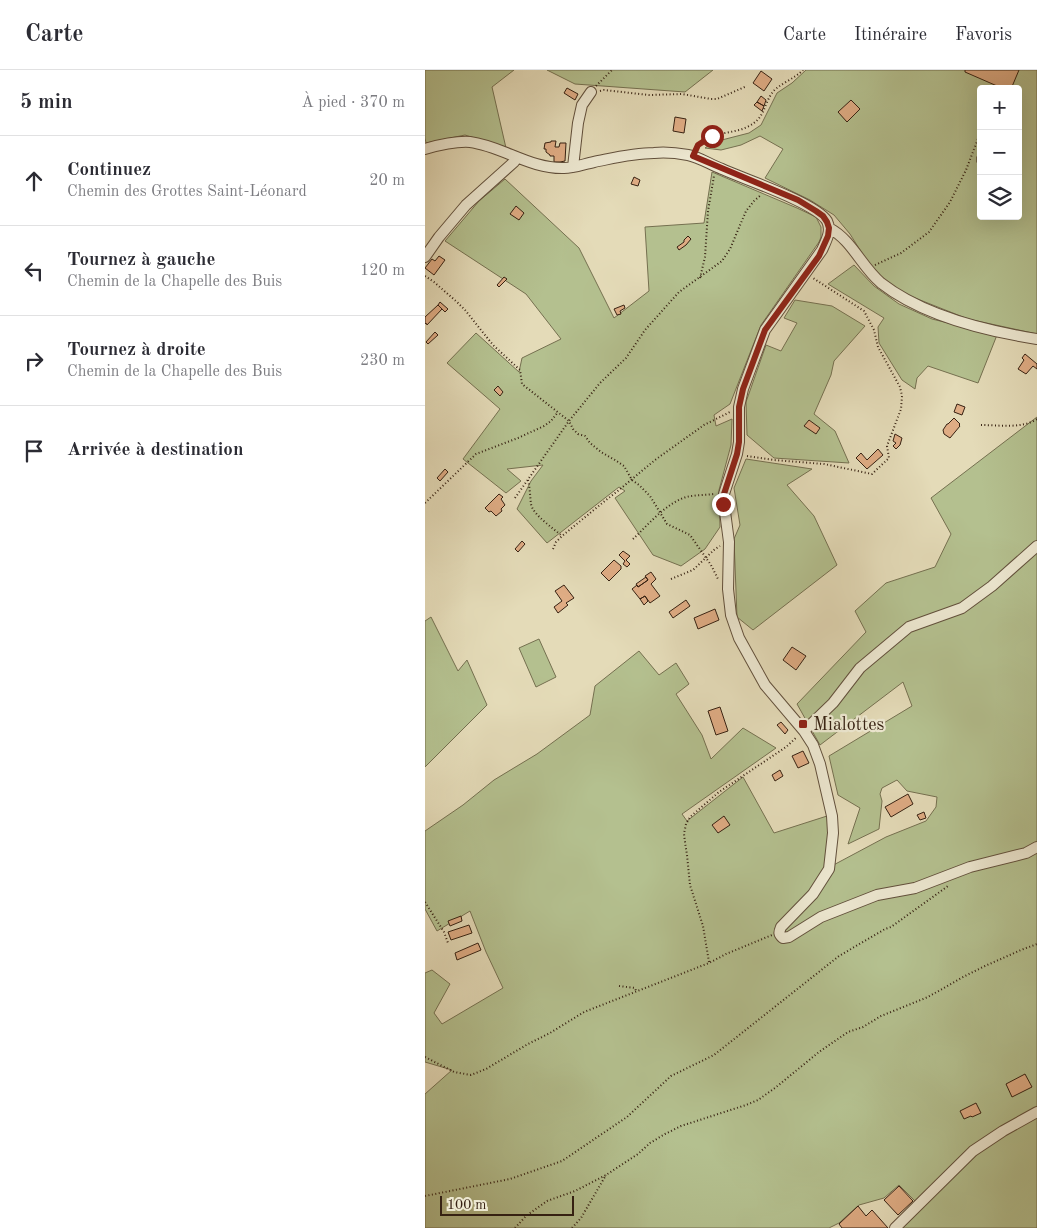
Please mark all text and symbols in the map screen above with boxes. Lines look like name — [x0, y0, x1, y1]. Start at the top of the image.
text: Carte — [25, 23, 84, 47]
text: Carte — [783, 26, 826, 44]
text: Itinéraire — [854, 26, 927, 44]
text: Favoris — [955, 26, 1012, 44]
map controls — [977, 85, 1022, 220]
button: + — [977, 85, 1022, 130]
text: 5 min — [20, 92, 73, 113]
text: À pied · 370 m — [302, 95, 405, 111]
route start — [701, 125, 724, 148]
button: − — [977, 130, 1022, 175]
text: Continuez — [67, 161, 151, 180]
icon: ahead — [20, 167, 48, 195]
text: 20 m — [369, 173, 405, 189]
button: layers — [977, 175, 1022, 220]
text: Chemin des Grottes Saint-Léonard — [67, 184, 307, 200]
text: Tournez à gauche — [67, 251, 215, 270]
icon: left — [20, 257, 48, 285]
text: 120 m — [360, 263, 405, 279]
text: Chemin de la Chapelle des Buis — [67, 274, 282, 290]
text: Tournez à droite — [67, 341, 206, 360]
icon: right — [20, 347, 48, 375]
text: 230 m — [360, 353, 405, 369]
text: Chemin de la Chapelle des Buis — [67, 364, 282, 380]
icon: arrive — [20, 437, 48, 465]
text: Arrivée à destination — [67, 441, 243, 460]
route end — [712, 493, 735, 516]
place label: Mialottes — [813, 716, 885, 734]
marker: Mialottes — [797, 718, 809, 730]
scale bar — [440, 1193, 574, 1216]
text: 100 m — [447, 1198, 486, 1212]

